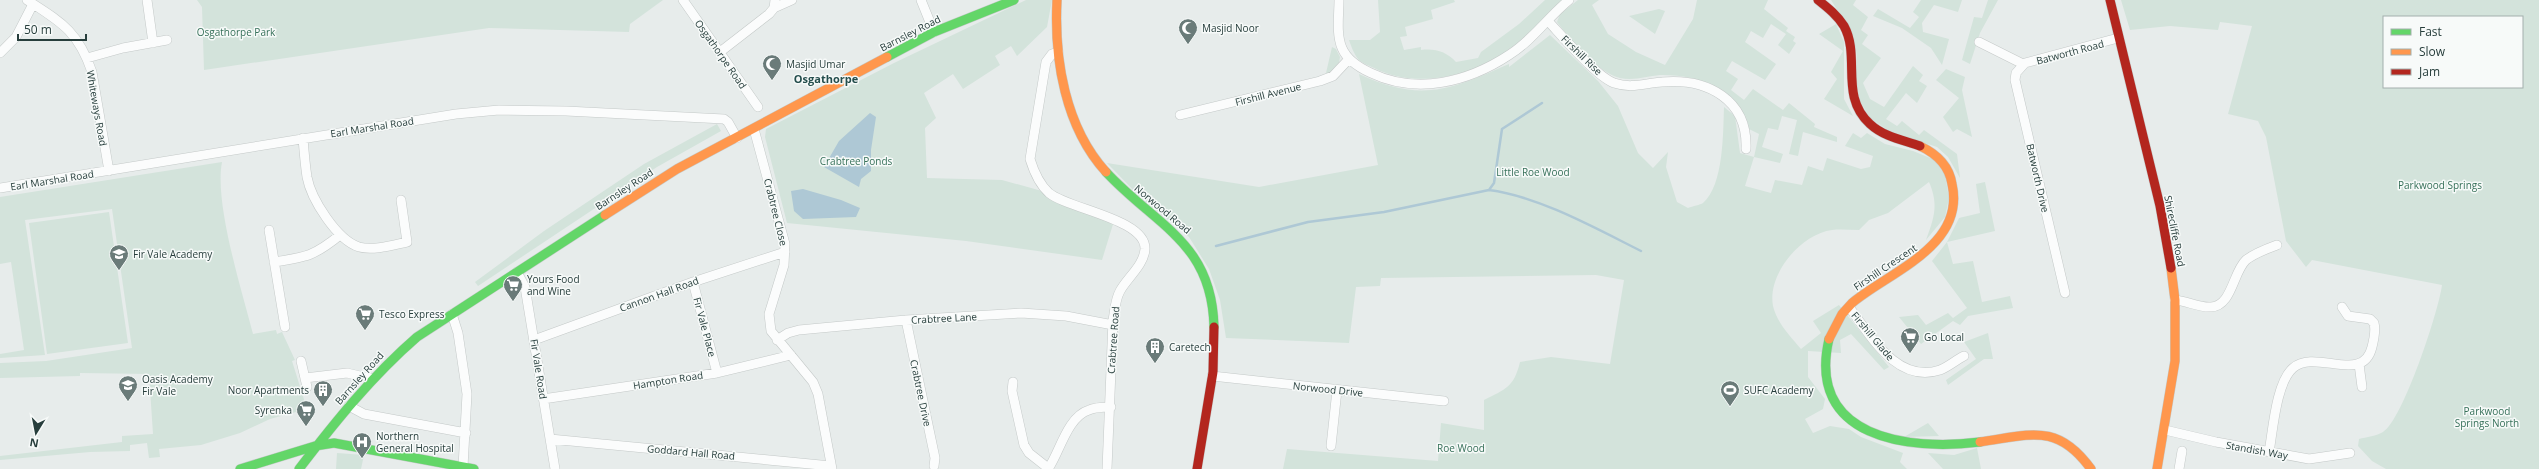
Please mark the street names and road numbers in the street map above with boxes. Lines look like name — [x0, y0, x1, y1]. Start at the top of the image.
street label: Barnsley Road — [877, 12, 943, 54]
street label: Osgathorpe Road — [692, 17, 750, 91]
street label: Firshill Rise — [1558, 32, 1606, 78]
street label: Batworth Road — [2035, 36, 2105, 68]
street label: Whiteways Road — [83, 69, 111, 147]
street label: Firshill Avenue — [1233, 79, 1303, 109]
street label: Earl Marshal Road — [329, 113, 415, 141]
street label: Batworth Drive — [2023, 142, 2053, 214]
street label: Barnsley Road — [592, 165, 656, 213]
street label: Earl Marshal Road — [9, 166, 95, 194]
street label: Crabtree Close — [761, 177, 791, 247]
street label: Norwood Road — [1132, 181, 1194, 237]
street label: Shirecliffe Road — [2161, 194, 2189, 268]
street label: Firshill Crescent — [1851, 240, 1920, 293]
street label: Cannon Hall Road — [617, 273, 701, 315]
street label: Fir Vale Place — [690, 296, 720, 359]
street label: Crabtree Road — [1104, 306, 1122, 374]
street label: Crabtree Lane — [911, 309, 978, 327]
street label: Firshill Glade — [1848, 309, 1898, 364]
street label: Fir Vale Road — [527, 338, 551, 400]
street label: Barnsley Road — [332, 349, 386, 407]
street label: Crabtree Drive — [907, 358, 935, 428]
street label: Hampton Road — [632, 368, 704, 392]
street label: Norwood Drive — [1292, 378, 1364, 400]
street label: Standish Way — [2225, 438, 2290, 463]
street label: Goddard Hall Road — [646, 441, 736, 463]

